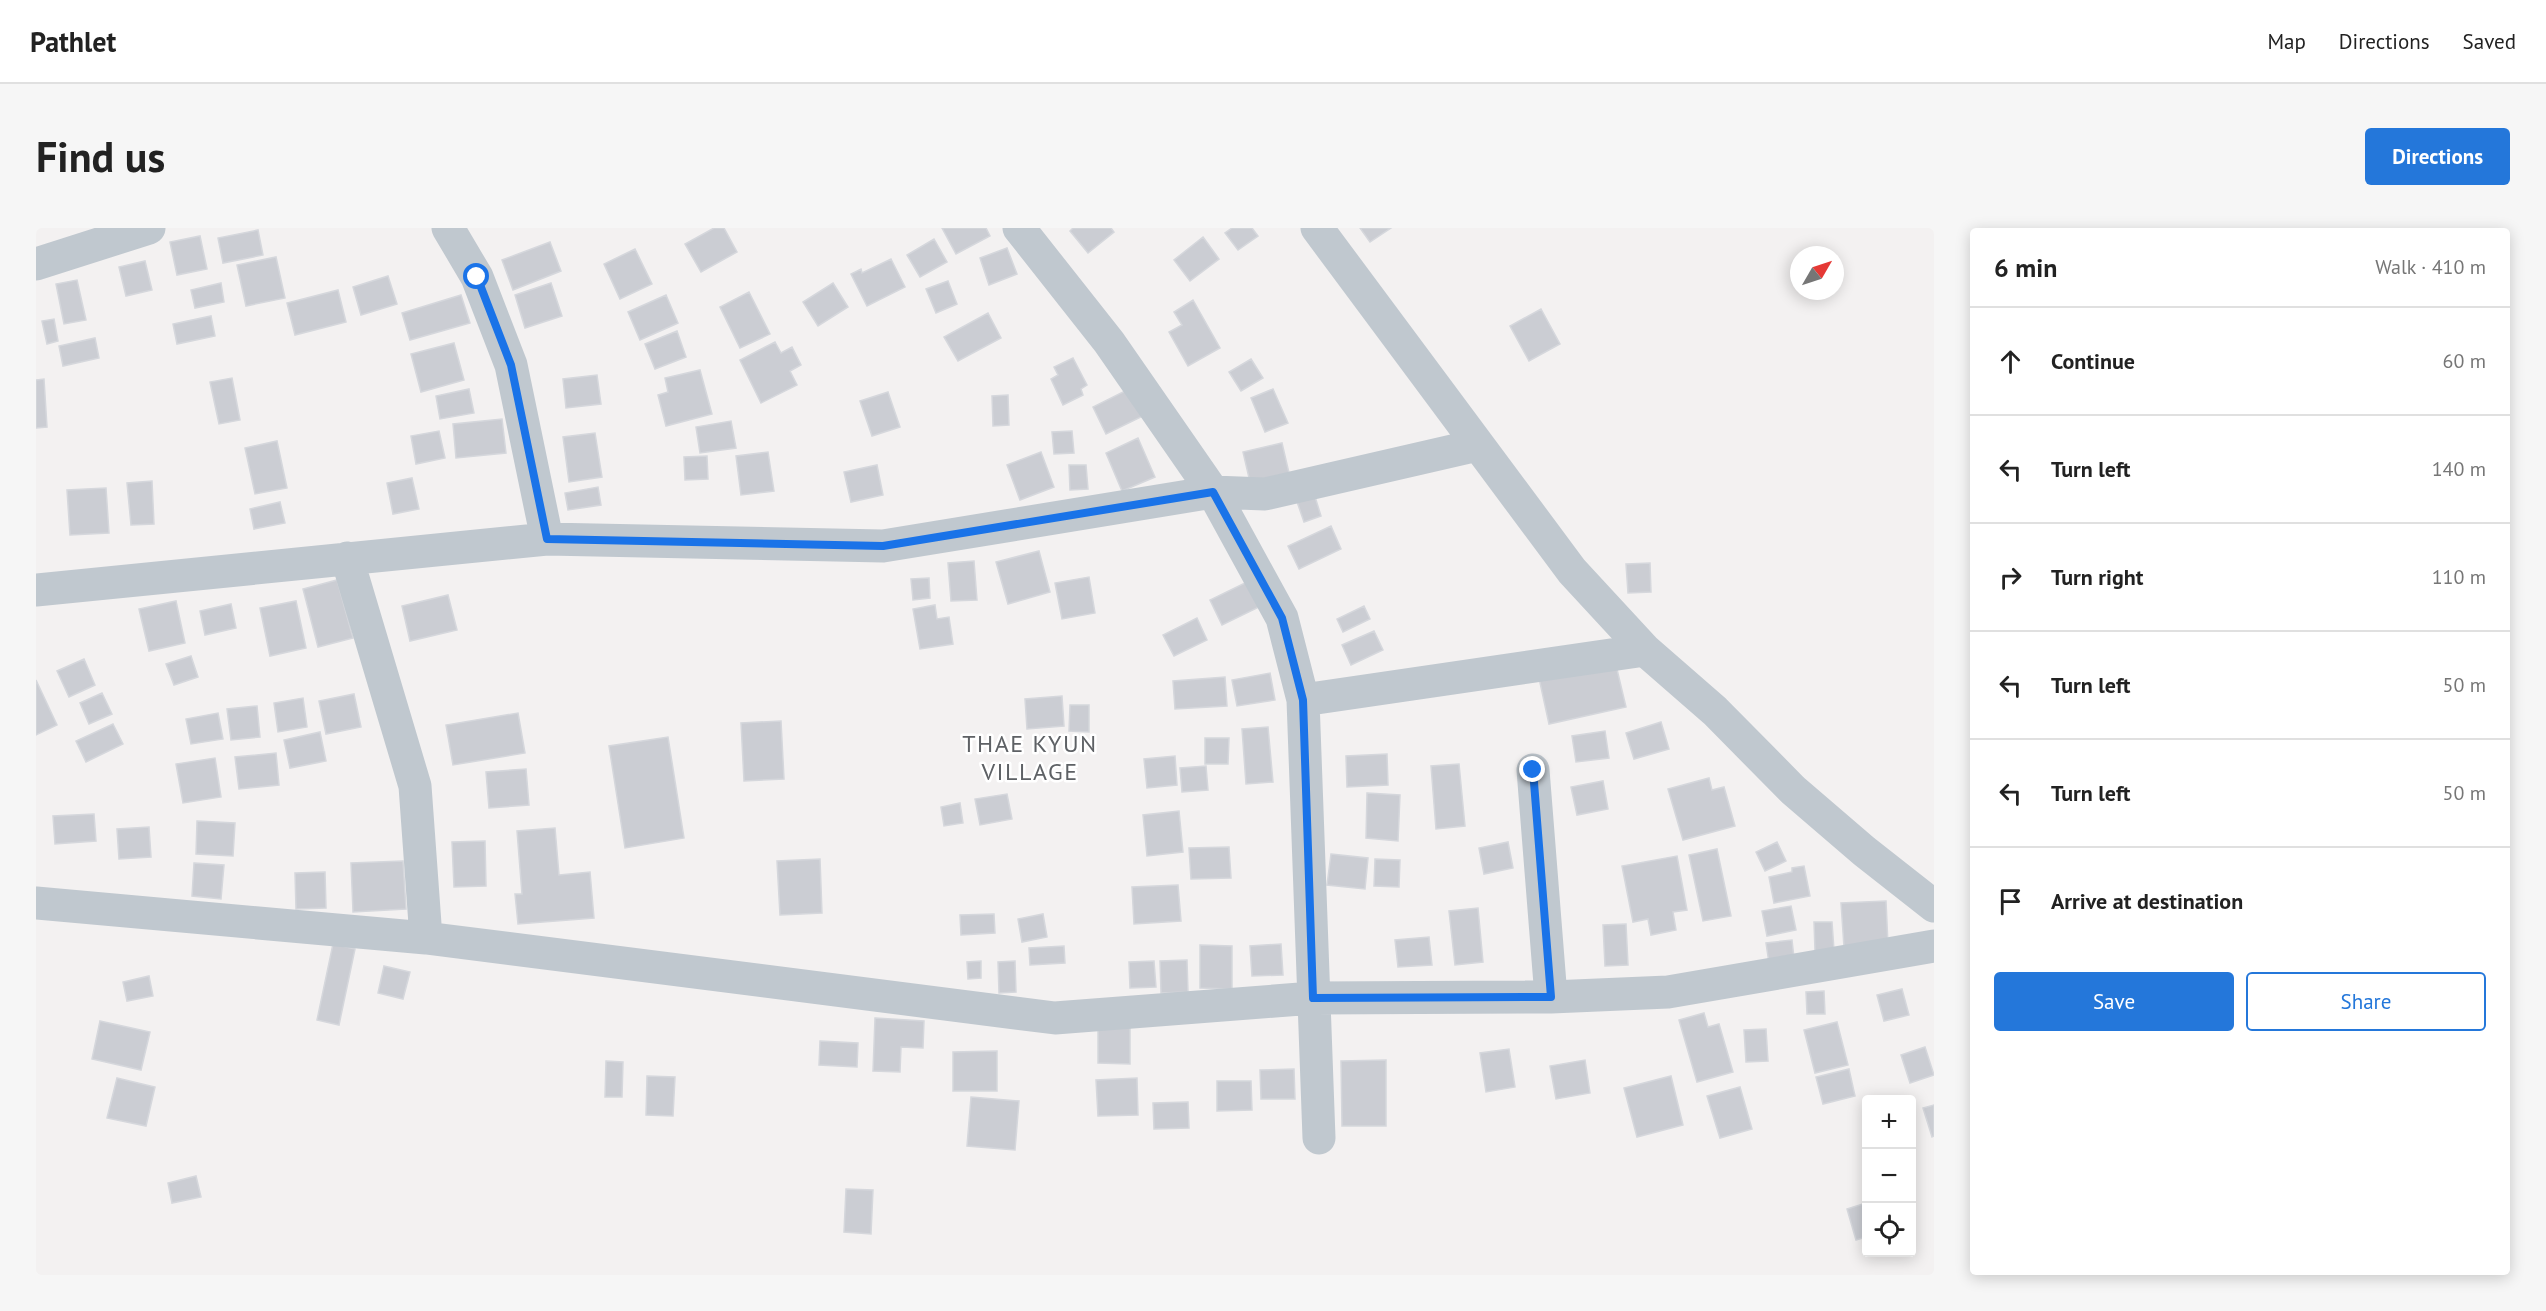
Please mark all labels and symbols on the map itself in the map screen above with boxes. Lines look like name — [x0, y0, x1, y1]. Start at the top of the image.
north arrow — [1790, 246, 1844, 300]
route start — [463, 263, 489, 289]
district label: THAE KYUN VILLAGE — [962, 728, 1098, 787]
route end — [1519, 756, 1545, 782]

